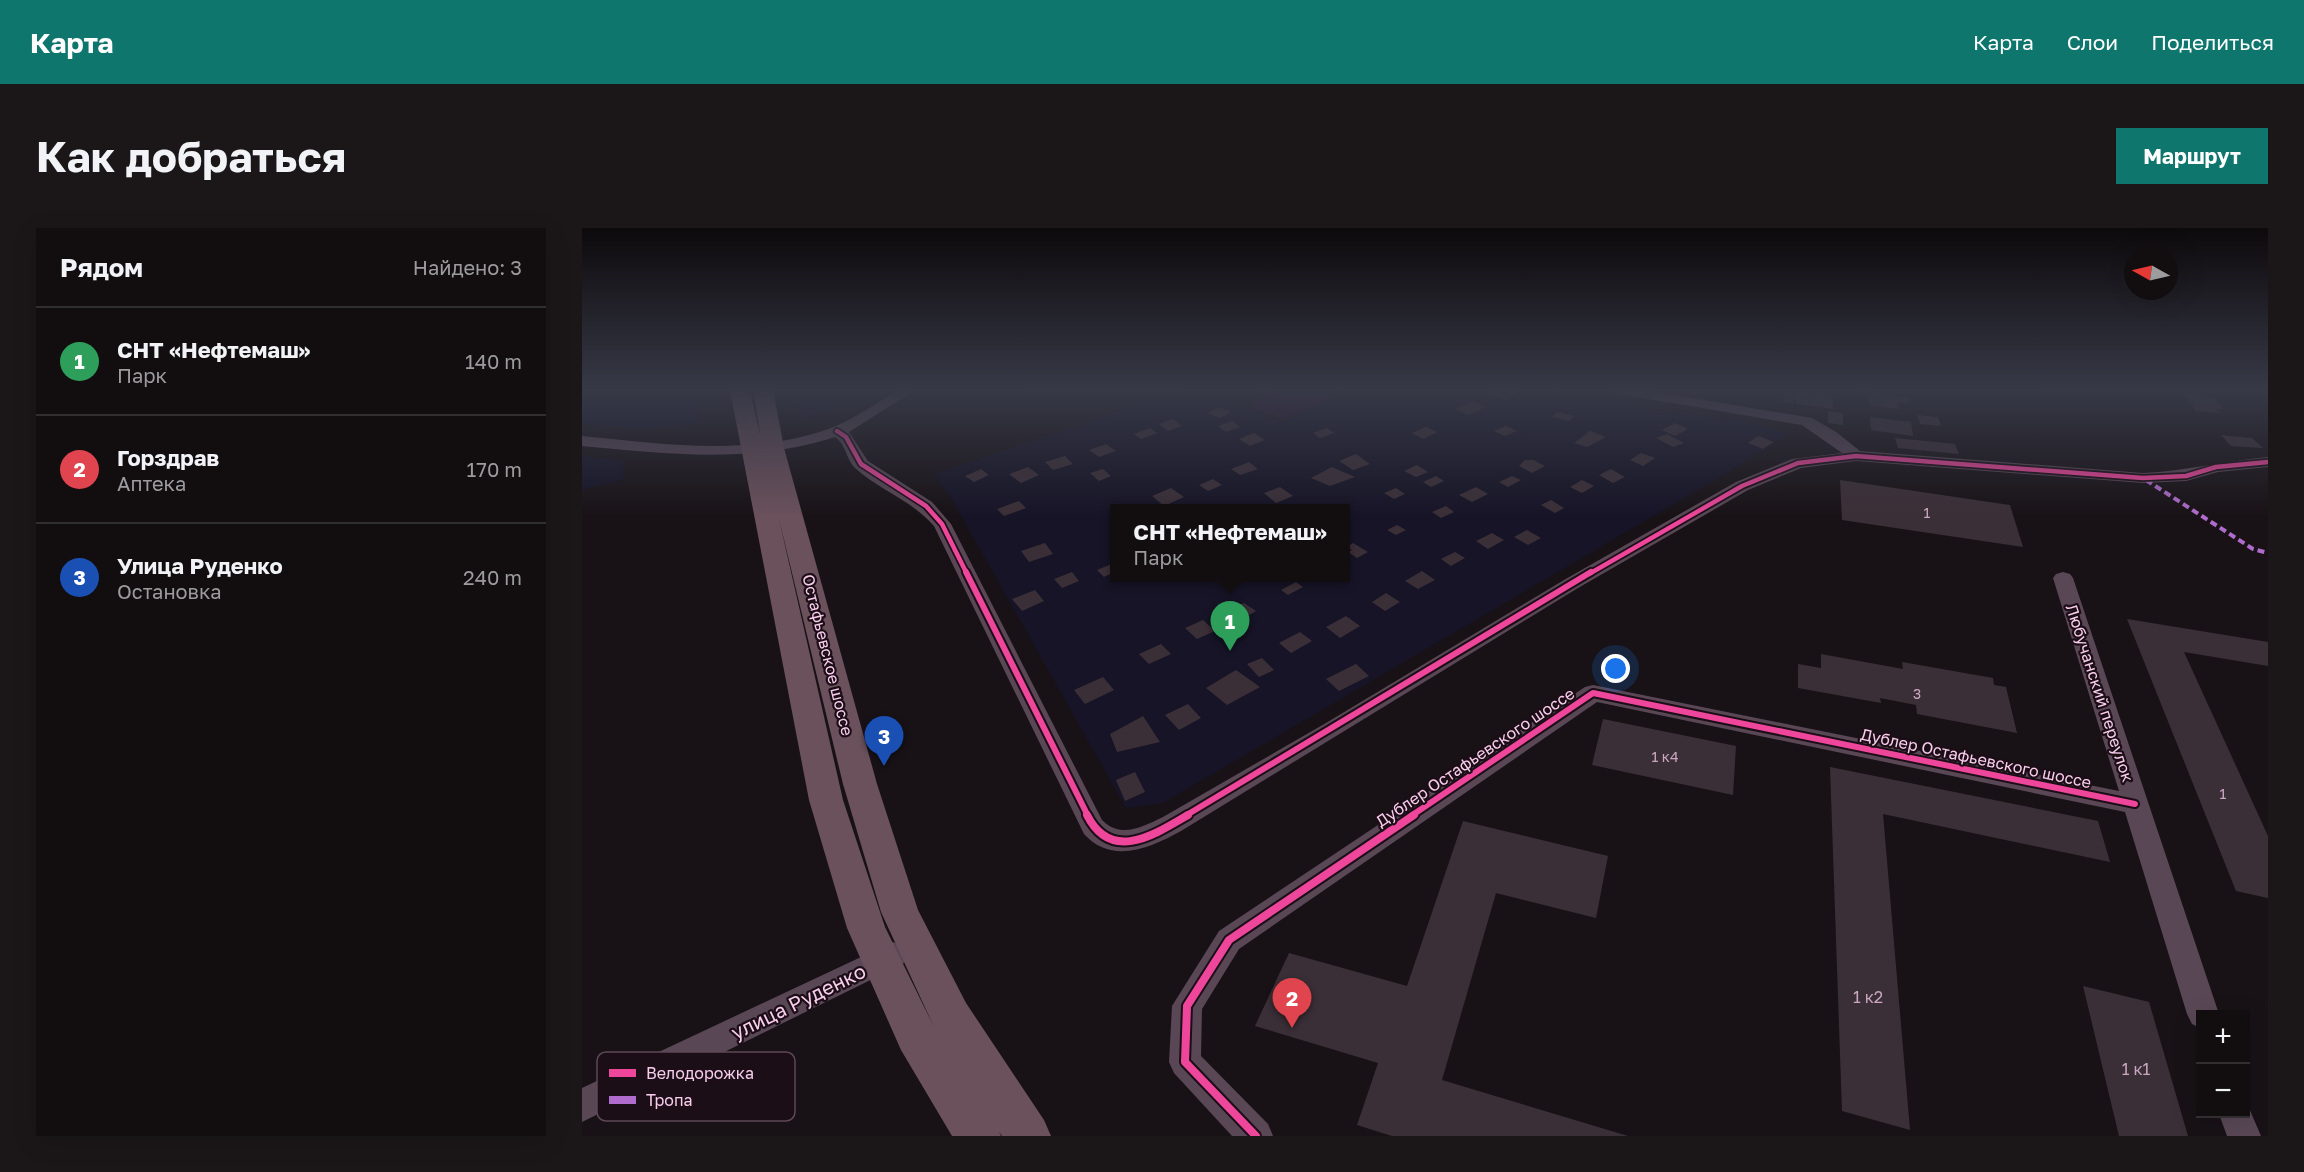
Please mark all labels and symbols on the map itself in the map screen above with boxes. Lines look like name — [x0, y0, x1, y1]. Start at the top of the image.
north arrow — [2124, 246, 2178, 300]
house number: 1 — [1924, 504, 1931, 521]
street label: Остафьевское шоссе — [798, 572, 858, 738]
pin: 1 — [1210, 602, 1250, 651]
street label: Любучанский переулок — [2062, 602, 2138, 784]
your location — [1601, 654, 1630, 683]
street label: Дублер Остафьевского шоссе — [1372, 683, 1578, 831]
house number: 3 — [1913, 685, 1921, 702]
pin: 3 — [864, 716, 904, 766]
street label: Дублер Остафьевского шоссе — [1859, 724, 2093, 792]
house number: 1 к4 — [1652, 748, 1678, 765]
house number: 1 — [2220, 785, 2227, 802]
street label: улица Руденко — [727, 958, 869, 1044]
pin: 2 — [1272, 978, 1312, 1028]
house number: 1 к2 — [1853, 987, 1883, 1007]
legend — [597, 1052, 795, 1121]
house number: 1 к1 — [2122, 1059, 2151, 1079]
text: Велодорожка — [646, 1063, 754, 1083]
text: Тропа — [646, 1090, 693, 1110]

